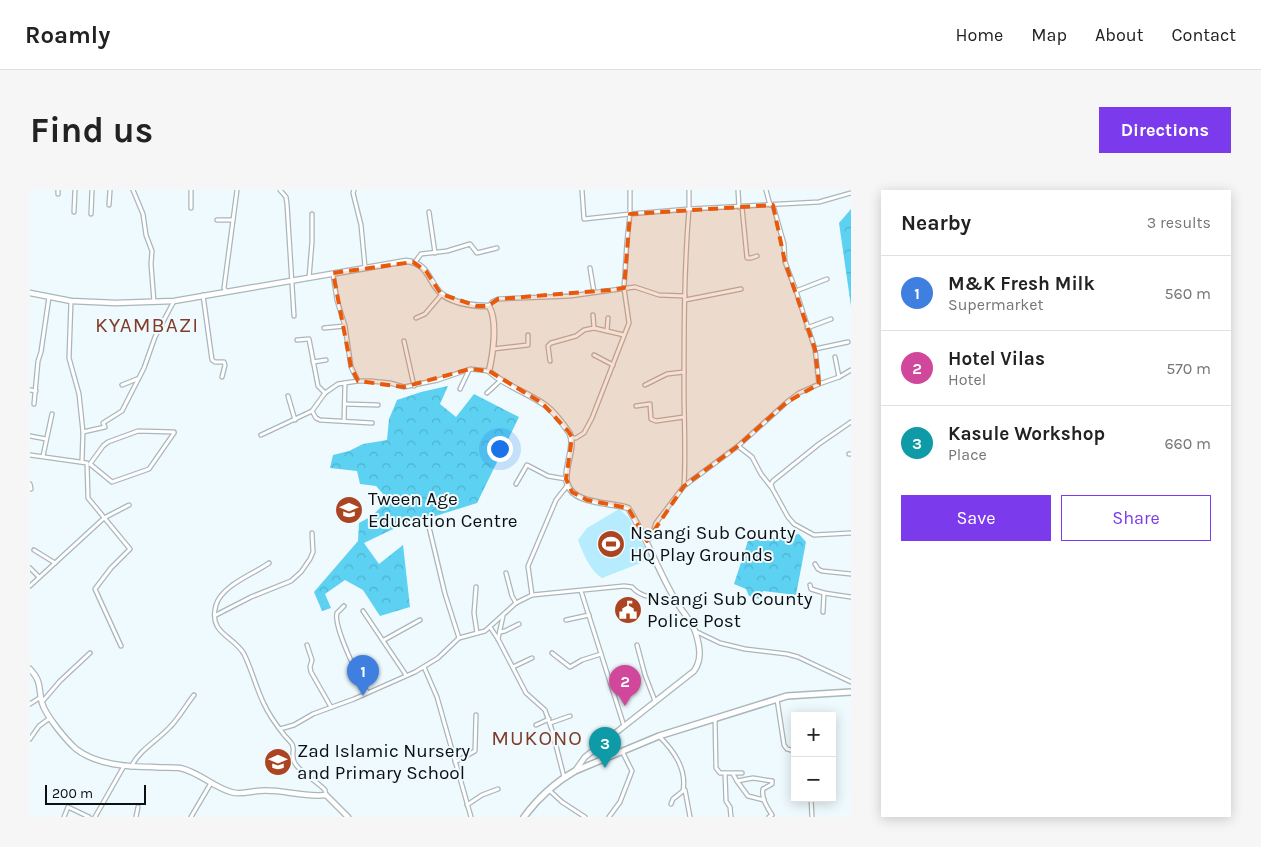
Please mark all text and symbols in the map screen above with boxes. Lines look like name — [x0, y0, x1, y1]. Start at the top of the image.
text: Roamly — [25, 21, 110, 49]
text: Home — [955, 24, 1003, 46]
text: Map — [1031, 24, 1067, 46]
text: About — [1095, 24, 1144, 46]
text: Contact — [1172, 24, 1236, 46]
button: Directions — [1099, 107, 1231, 153]
text: Find us — [30, 110, 153, 151]
text: Nearby — [901, 211, 971, 235]
text: 3 results — [1147, 213, 1211, 232]
text: M&K Fresh Milk — [948, 273, 1095, 295]
text: 1 — [914, 284, 920, 303]
text: 560 m — [1165, 284, 1211, 303]
text: Supermarket — [948, 295, 1044, 314]
district label: KYAMBAZI — [95, 313, 199, 337]
text: Hotel Vilas — [948, 348, 1045, 370]
text: 2 — [912, 359, 922, 378]
text: 570 m — [1166, 359, 1211, 378]
text: Hotel — [948, 370, 986, 389]
text: Kasule Workshop — [948, 423, 1105, 445]
text: 3 — [912, 434, 922, 453]
text: 660 m — [1164, 434, 1211, 453]
your location — [487, 436, 513, 462]
text: Place — [948, 445, 987, 464]
place label: Tween Age Education Centre — [368, 488, 518, 532]
school or university icon: Tween Age Education Centre — [334, 495, 364, 525]
button: Save — [901, 495, 1051, 541]
button: Share — [1061, 495, 1211, 541]
place label: Nsangi Sub County HQ Play Grounds — [630, 522, 796, 566]
sports icon: Nsangi Sub County HQ Play Grounds — [596, 529, 626, 559]
place label: Nsangi Sub County Police Post — [647, 588, 813, 632]
public building icon: Nsangi Sub County Police Post — [613, 595, 643, 625]
pin: 1 — [347, 655, 379, 696]
pin: 2 — [609, 665, 641, 706]
map controls — [791, 712, 836, 802]
button: + — [791, 712, 836, 757]
district label: MUKONO — [491, 726, 583, 750]
pin: 3 — [589, 727, 621, 768]
place label: Zad Islamic Nursery and Primary School — [297, 740, 470, 784]
school or university icon: Zad Islamic Nursery and Primary School — [263, 747, 293, 777]
button: − — [791, 757, 836, 802]
scale bar — [45, 782, 146, 805]
text: 200 m — [52, 785, 93, 802]

